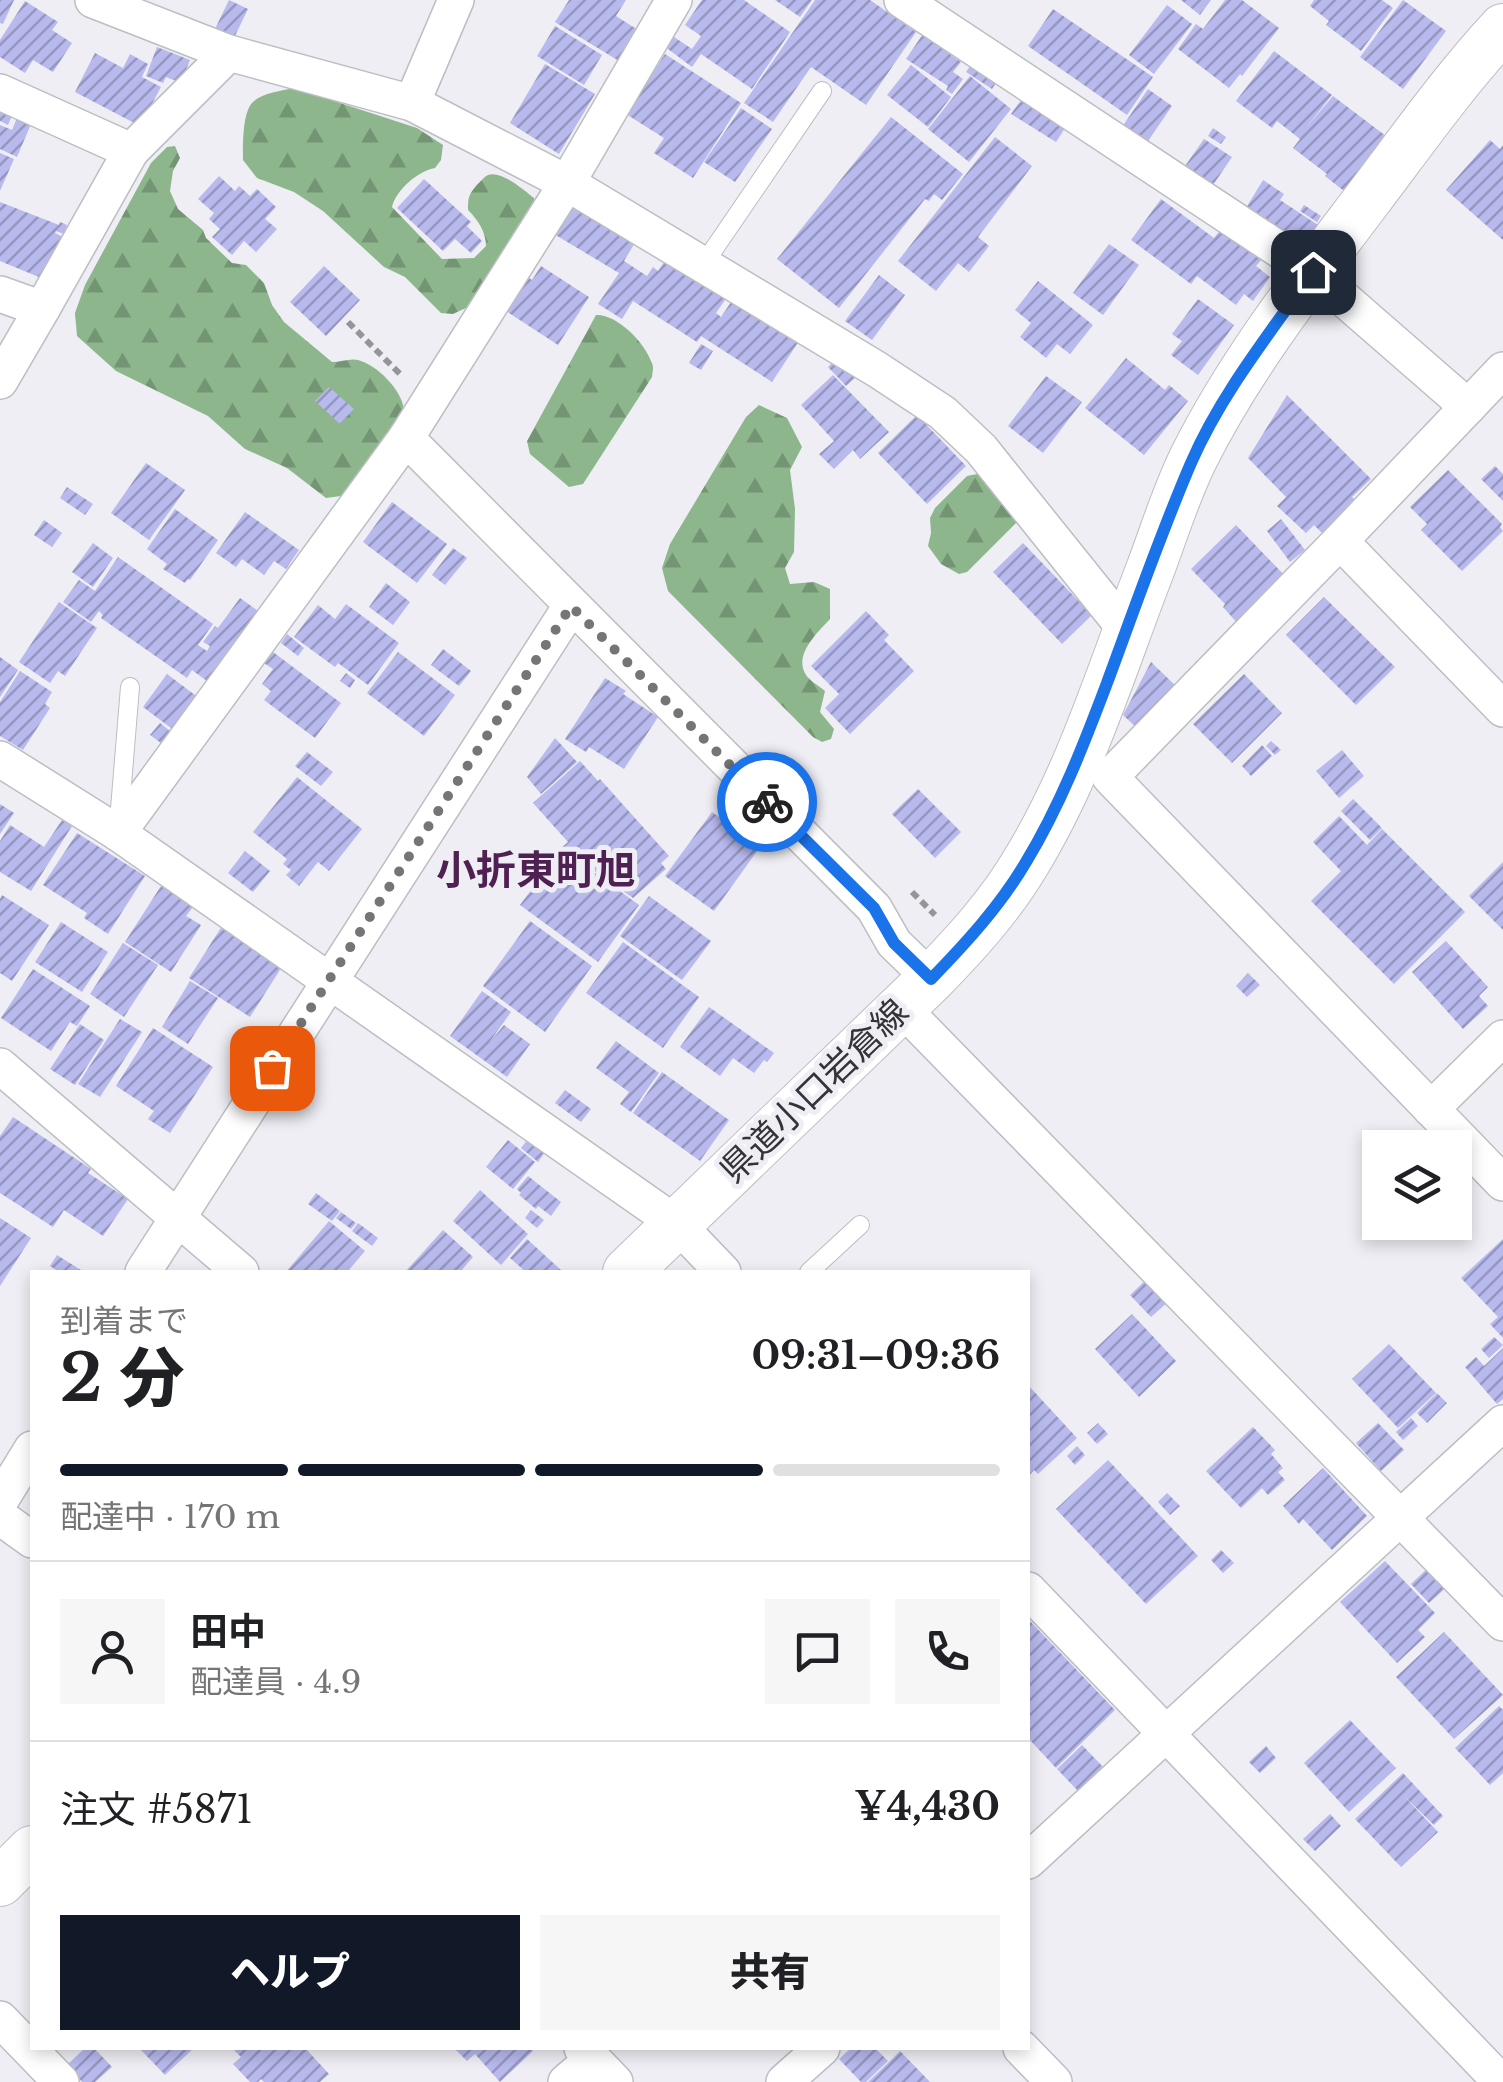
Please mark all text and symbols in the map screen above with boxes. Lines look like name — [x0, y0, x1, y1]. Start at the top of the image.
pin — [1271, 230, 1356, 315]
icon: home — [1286, 245, 1341, 300]
courier — [717, 752, 817, 852]
icon: bike — [740, 775, 795, 830]
district label: 小折東町旭 — [436, 845, 636, 895]
street label: 県道小口岩倉線 — [711, 990, 917, 1191]
pin — [230, 1026, 315, 1111]
icon: bag — [245, 1041, 300, 1096]
map controls — [1362, 1130, 1472, 1240]
button: layers — [1362, 1130, 1472, 1240]
text: 到着まで — [60, 1301, 188, 1341]
text: 09:31–09:36 — [751, 1332, 1000, 1379]
text: 2 分 — [60, 1338, 185, 1419]
text: 配達中 · 170 m — [60, 1497, 280, 1537]
button: person — [60, 1599, 165, 1704]
button: chat — [765, 1599, 870, 1704]
button: phone — [895, 1599, 1000, 1704]
text: 田中 — [190, 1608, 266, 1655]
text: 配達員 · 4.9 — [190, 1662, 361, 1702]
text: ¥4,430 — [854, 1783, 1000, 1830]
text: 注文 #5871 — [60, 1786, 253, 1833]
button: ヘルプ — [60, 1915, 520, 2030]
button: 共有 — [540, 1915, 1000, 2030]

